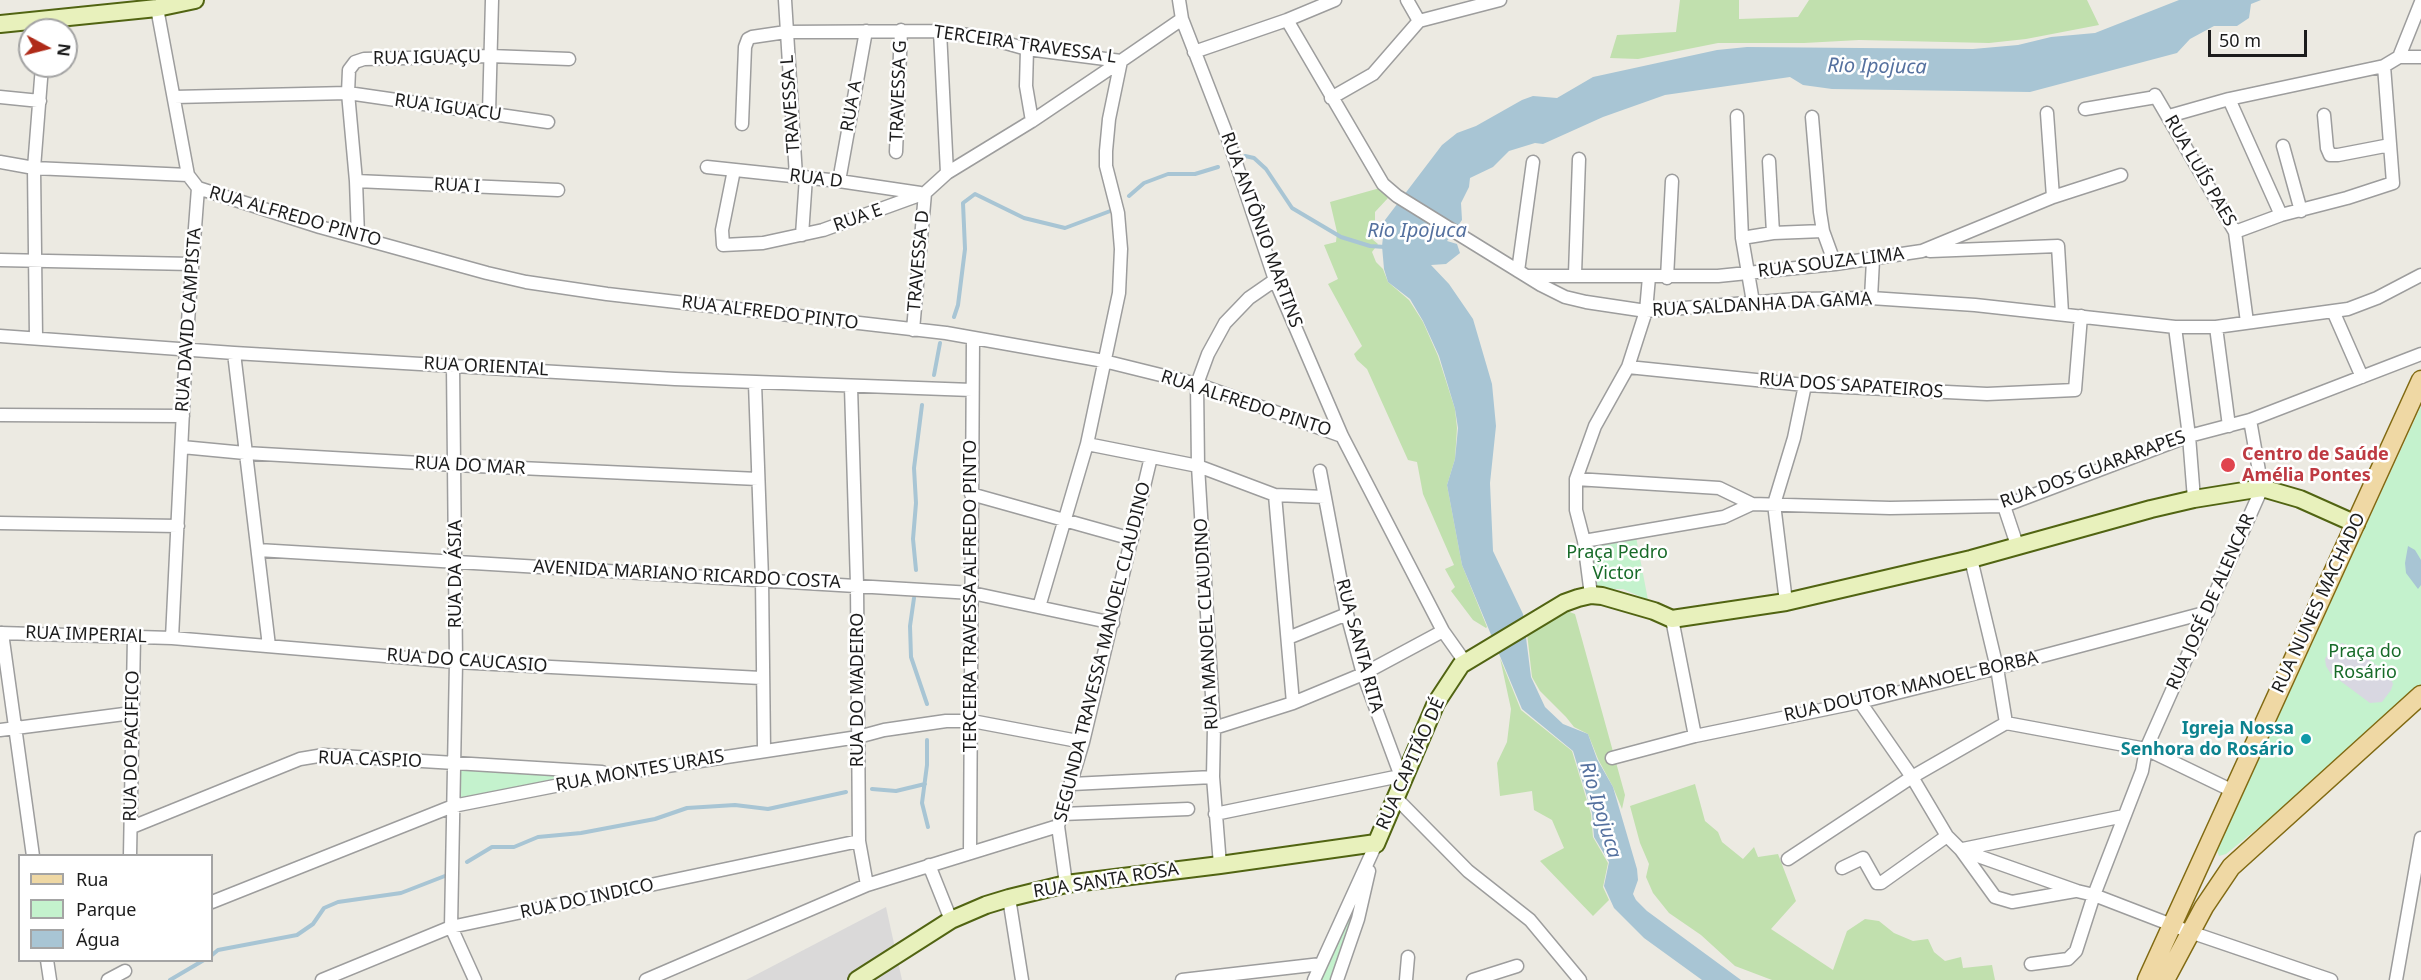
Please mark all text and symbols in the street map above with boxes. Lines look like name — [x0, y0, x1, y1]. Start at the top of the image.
north arrow — [18, 18, 78, 78]
scale bar — [2211, 18, 2310, 56]
street label: TERCEIRA TRAVESSA L — [932, 21, 1118, 69]
text: 50 m — [2219, 28, 2261, 52]
street label: TRAVESSA G — [886, 40, 912, 142]
text: N — [52, 42, 76, 58]
street label: RUA IGUAÇU — [373, 46, 481, 70]
street label: TRAVESSA L — [777, 54, 805, 154]
water label: Rio Ipojuca — [1827, 54, 1927, 80]
street label: RUA A — [837, 79, 867, 133]
street label: RUA IGUACU — [393, 90, 503, 126]
street label: RUA LUÍS PAES — [2159, 112, 2241, 230]
street label: RUA ANTÔNIO MARTINS — [1216, 129, 1306, 331]
street label: RUA D — [788, 165, 844, 193]
street label: RUA I — [433, 174, 481, 198]
street label: RUA ALFREDO PINTO — [206, 182, 384, 252]
street label: RUA E — [831, 199, 885, 237]
street label: TRAVESSA D — [904, 209, 934, 313]
water label: Rio Ipojuca — [1367, 219, 1467, 243]
street label: RUA DAVID CAMPISTA — [172, 227, 206, 413]
street label: RUA SOUZA LIMA — [1757, 243, 1905, 283]
street label: RUA SALDANHA DA GAMA — [1652, 288, 1872, 322]
street label: RUA ALFREDO PINTO — [680, 291, 860, 335]
street label: RUA ORIENTAL — [423, 353, 549, 381]
street label: RUA ALFREDO PINTO — [1158, 366, 1334, 442]
street label: RUA DOS SAPATEIROS — [1758, 369, 1944, 403]
street label: RUA DOS GUARARAPES — [1997, 426, 2189, 514]
street label: TERCEIRA TRAVESSA ALFREDO PINTO — [960, 440, 982, 752]
place label: Centro de Saúde Amélia Pontes — [2242, 444, 2389, 486]
street label: RUA DO MAR — [414, 452, 526, 480]
marker: Centro de Saúde Amélia Pontes — [2219, 456, 2237, 474]
street label: SEGUNDA TRAVESSA MANOEL CLAUDINO — [1050, 480, 1156, 824]
street label: RUA NUNES MACHADO — [2268, 509, 2370, 697]
street label: RUA JOSÉ DE ALENCAR — [2162, 511, 2260, 693]
street label: RUA MANOEL CLAUDINO — [1191, 517, 1223, 731]
street label: RUA DA ÁSIA — [445, 520, 467, 628]
park label: Praça Pedro Victor — [1566, 542, 1668, 584]
street label: AVENIDA MARIANO RICARDO COSTA — [533, 556, 841, 594]
street label: RUA SANTA RITA — [1331, 577, 1387, 715]
street label: RUA DO MADEIRO — [847, 613, 869, 767]
street label: RUA IMPERIAL — [25, 622, 147, 648]
park label: Praça do Rosário — [2328, 641, 2402, 684]
street label: RUA DO CAUCASIO — [386, 645, 548, 677]
street label: RUA DOUTOR MANOEL BORBA — [1782, 647, 2040, 727]
street label: RUA DO PACIFICO — [120, 670, 144, 822]
street label: RUA CAPITÃO DÉ — [1372, 695, 1450, 833]
place label: Igreja Nossa Senhora do Rosário — [2121, 718, 2294, 760]
marker: Igreja Nossa Senhora do Rosário — [2299, 732, 2313, 746]
street label: RUA MONTES URAIS — [554, 746, 726, 796]
street label: RUA CASPIO — [318, 747, 422, 773]
water label: Rio Ipojuca — [1574, 759, 1626, 861]
legend — [18, 854, 213, 962]
street label: RUA SANTA ROSA — [1032, 859, 1180, 903]
text: Rua — [76, 867, 108, 891]
street label: RUA DO INDICO — [518, 874, 656, 924]
text: Parque — [76, 897, 136, 921]
text: Água — [76, 927, 120, 951]

